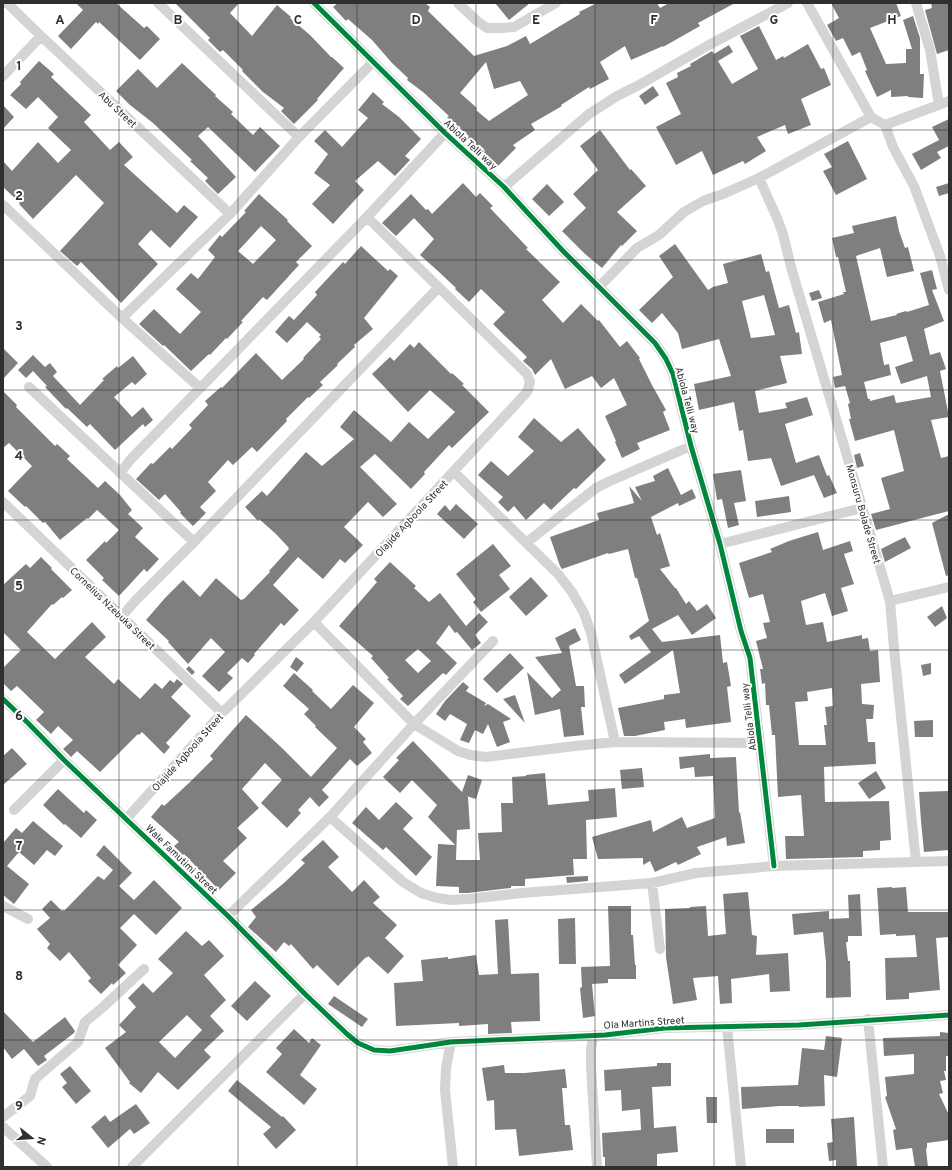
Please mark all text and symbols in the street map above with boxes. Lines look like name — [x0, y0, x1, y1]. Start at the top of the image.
text: A — [55, 13, 65, 29]
text: B — [174, 13, 183, 29]
text: C — [294, 13, 302, 29]
text: D — [411, 13, 421, 29]
text: E — [532, 13, 540, 29]
text: F — [650, 13, 658, 29]
text: G — [770, 13, 779, 29]
text: H — [887, 13, 897, 29]
text: 1 — [16, 59, 22, 75]
street label: Abu Street — [95, 89, 139, 131]
street label: Abiola Telli way — [441, 117, 499, 173]
text: 2 — [15, 189, 23, 205]
text: 3 — [15, 319, 23, 335]
street label: Abiola Telli way — [671, 366, 702, 435]
text: 4 — [15, 449, 23, 465]
street label: Monsuru Bolade Street — [842, 463, 883, 566]
street label: Olajide Agboola Street — [373, 478, 451, 560]
street label: Cornelius Nzebuka Street — [67, 565, 158, 653]
text: 5 — [15, 579, 23, 595]
street label: Abiola Telli way — [739, 682, 760, 752]
text: 6 — [15, 709, 23, 725]
street label: Olajide Agboola Street — [150, 711, 227, 795]
street label: Wale Famutimi Street — [142, 822, 220, 898]
text: 7 — [16, 839, 23, 855]
text: 8 — [15, 969, 23, 985]
street label: Ola Martins Street — [603, 1014, 685, 1033]
text: 9 — [15, 1099, 23, 1115]
north arrow — [12, 1118, 52, 1158]
text: N — [33, 1135, 48, 1146]

